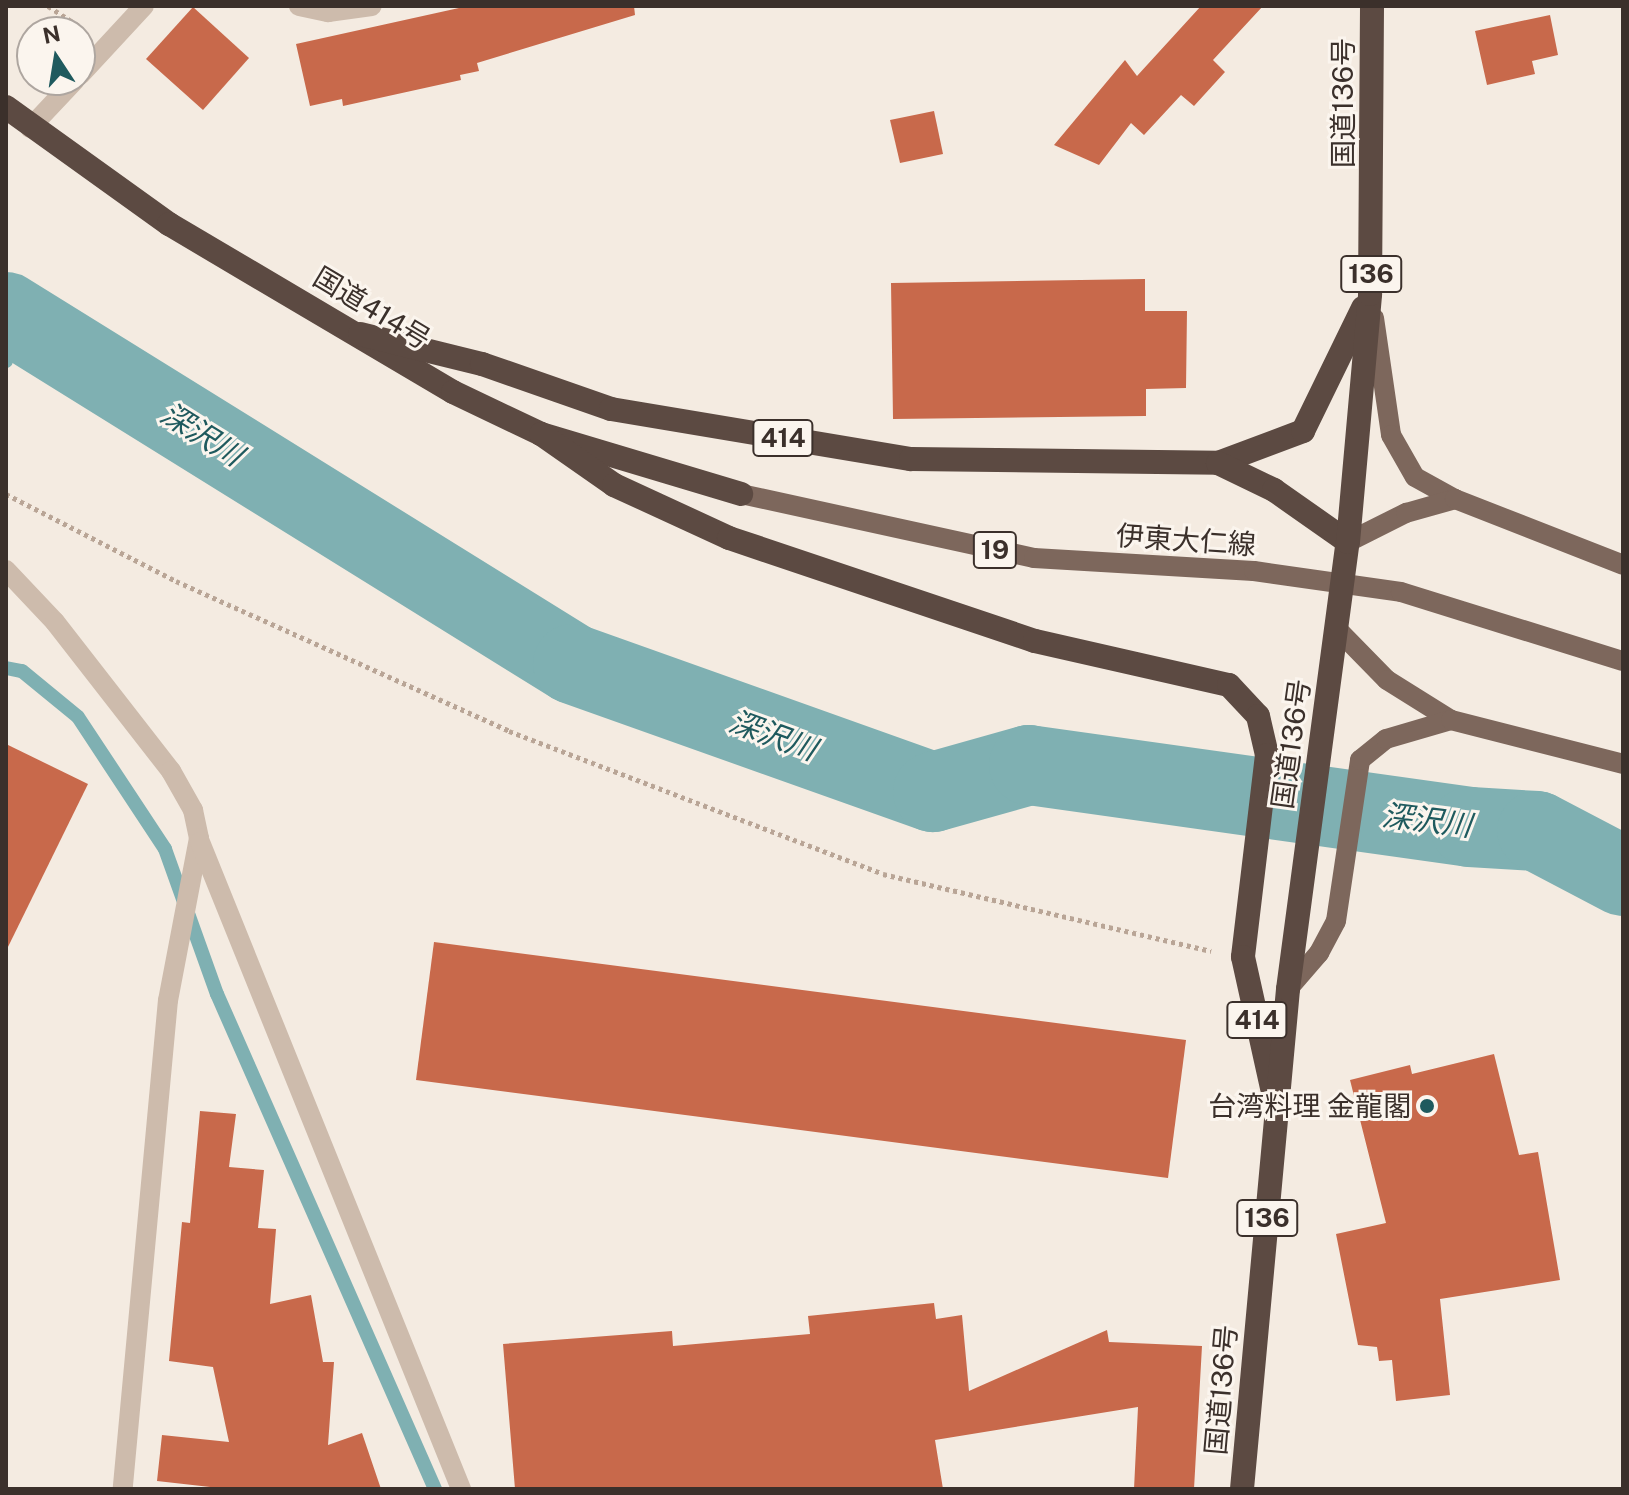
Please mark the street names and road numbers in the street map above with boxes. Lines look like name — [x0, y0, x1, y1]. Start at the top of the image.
street label: 国道136号 — [1326, 38, 1360, 168]
road number: 136 — [1339, 252, 1403, 296]
street label: 国道414号 — [307, 260, 437, 356]
road number: 414 — [751, 416, 815, 460]
street label: 伊東大仁線 — [1115, 518, 1257, 562]
road number: 19 — [971, 528, 1019, 572]
street label: 国道136号 — [1265, 677, 1317, 811]
road number: 414 — [1225, 998, 1289, 1042]
road number: 136 — [1235, 1196, 1299, 1240]
street label: 国道136号 — [1199, 1324, 1243, 1456]

